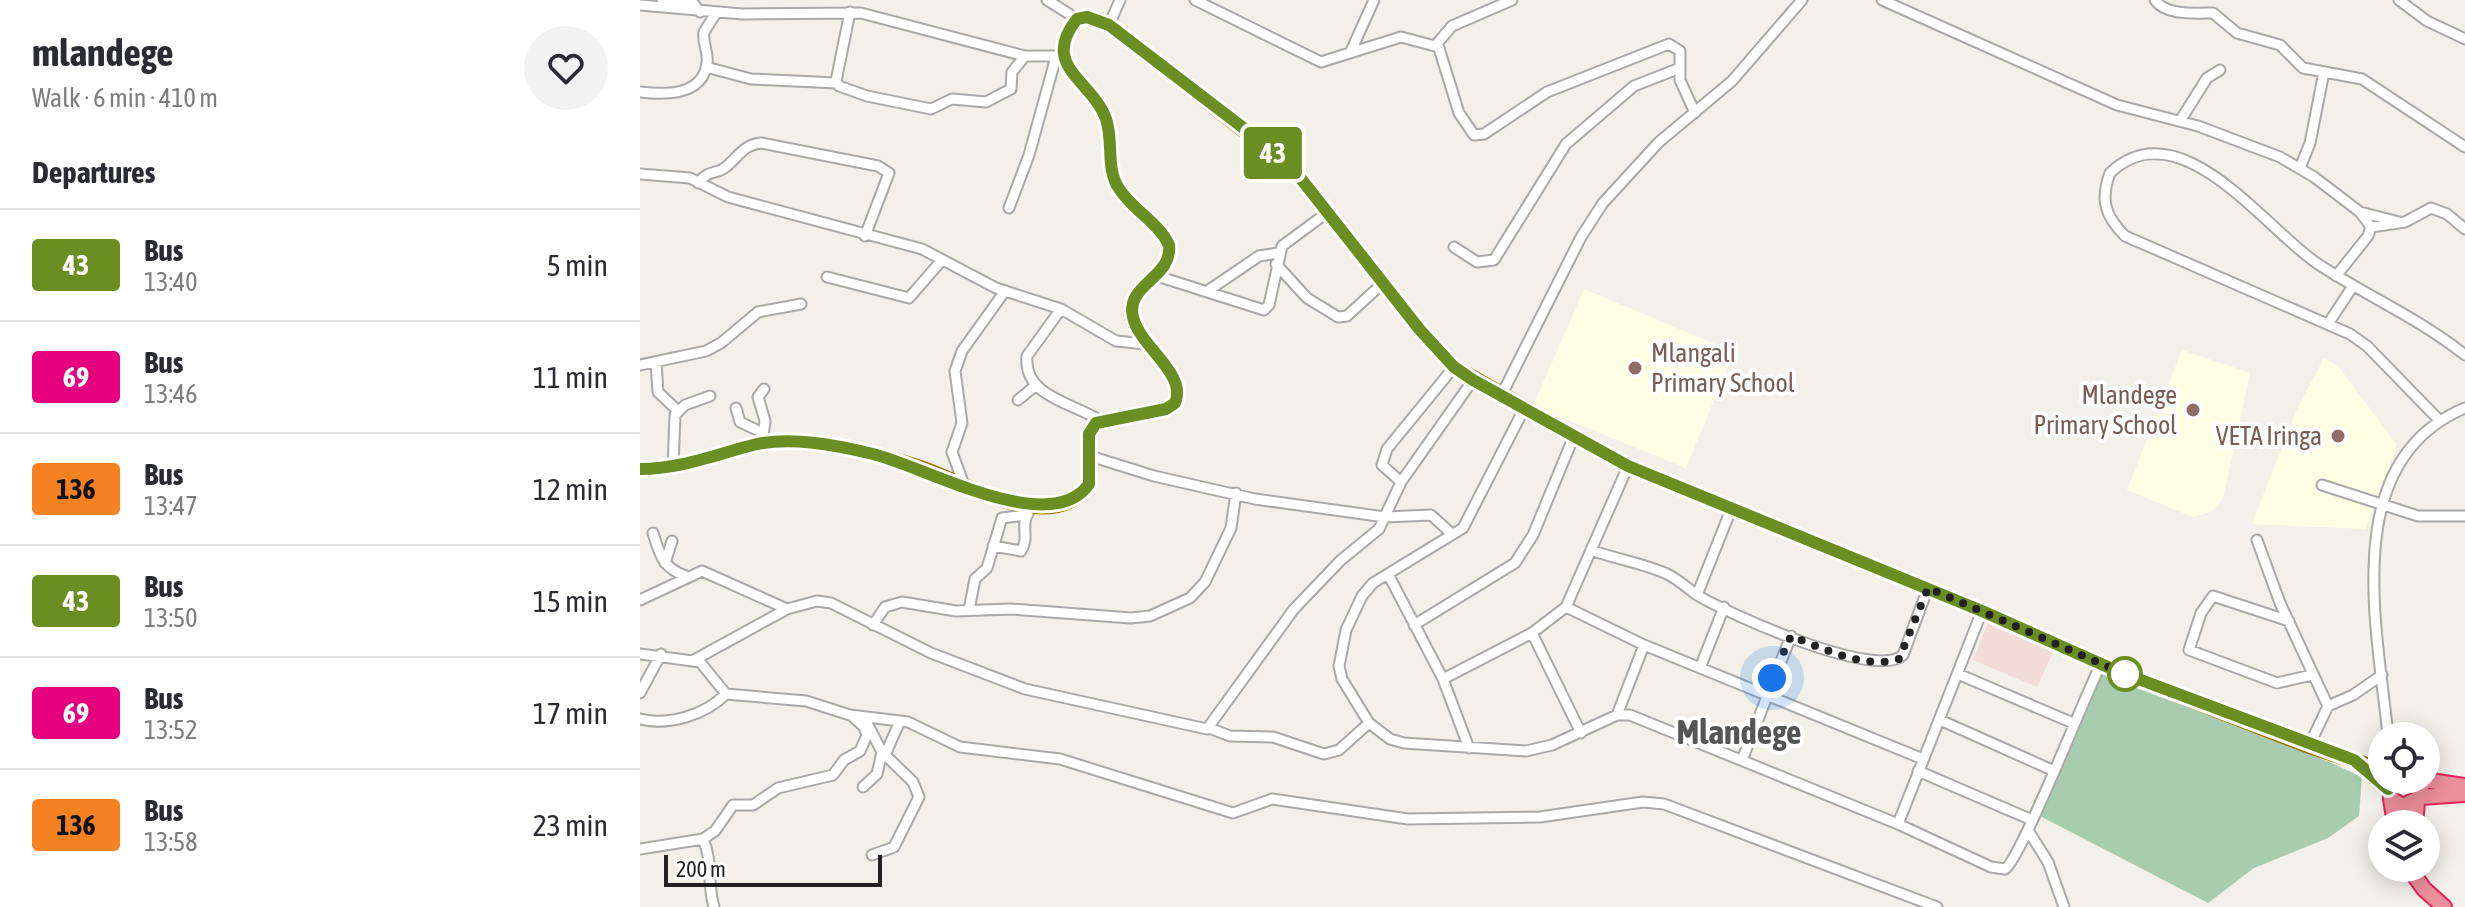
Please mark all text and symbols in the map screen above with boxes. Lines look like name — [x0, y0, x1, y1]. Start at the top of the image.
button: heart — [524, 26, 608, 110]
text: mlandege — [32, 31, 174, 74]
text: Walk · 6 min · 410 m — [32, 83, 218, 113]
line badge: 43 — [1237, 127, 1309, 179]
text: 43 — [1260, 137, 1286, 169]
text: Departures — [32, 155, 155, 189]
text: Bus — [144, 233, 183, 267]
text: 5 min — [547, 248, 608, 282]
text: 43 — [63, 249, 89, 281]
text: 13:40 — [144, 267, 198, 297]
place label: Mlangali Primary School — [1651, 338, 1795, 398]
text: Bus — [144, 345, 183, 379]
marker: Mlangali Primary School — [1626, 359, 1644, 377]
text: 11 min — [533, 360, 608, 394]
text: 69 — [63, 361, 89, 393]
text: 13:46 — [144, 379, 198, 409]
place label: Mlandege Primary School — [2033, 380, 2177, 440]
marker: Mlandege Primary School — [2184, 401, 2202, 419]
place label: VETA Iringa — [2216, 421, 2322, 451]
marker: VETA Iringa — [2329, 427, 2347, 445]
text: Bus — [144, 457, 183, 491]
text: 12 min — [533, 472, 608, 506]
text: 136 — [56, 473, 96, 505]
text: 13:47 — [144, 491, 198, 521]
text: Bus — [144, 569, 183, 603]
text: 15 min — [533, 584, 608, 618]
text: 43 — [63, 585, 89, 617]
text: 13:50 — [144, 603, 198, 633]
unlabelled marker — [2108, 657, 2142, 691]
your location — [1752, 658, 1792, 698]
text: Bus — [144, 681, 183, 715]
text: 17 min — [533, 696, 608, 730]
text: 69 — [63, 697, 89, 729]
district label: Mlandege — [1676, 712, 1802, 751]
text: 13:52 — [144, 715, 198, 745]
map controls — [2368, 722, 2440, 882]
button: locate — [2368, 722, 2440, 794]
text: Bus — [144, 793, 183, 827]
text: 23 min — [533, 808, 608, 842]
text: 136 — [56, 809, 96, 841]
button: layers — [2368, 810, 2440, 882]
text: 13:58 — [144, 827, 198, 857]
scale bar — [664, 851, 882, 887]
text: 200 m — [676, 856, 726, 882]

